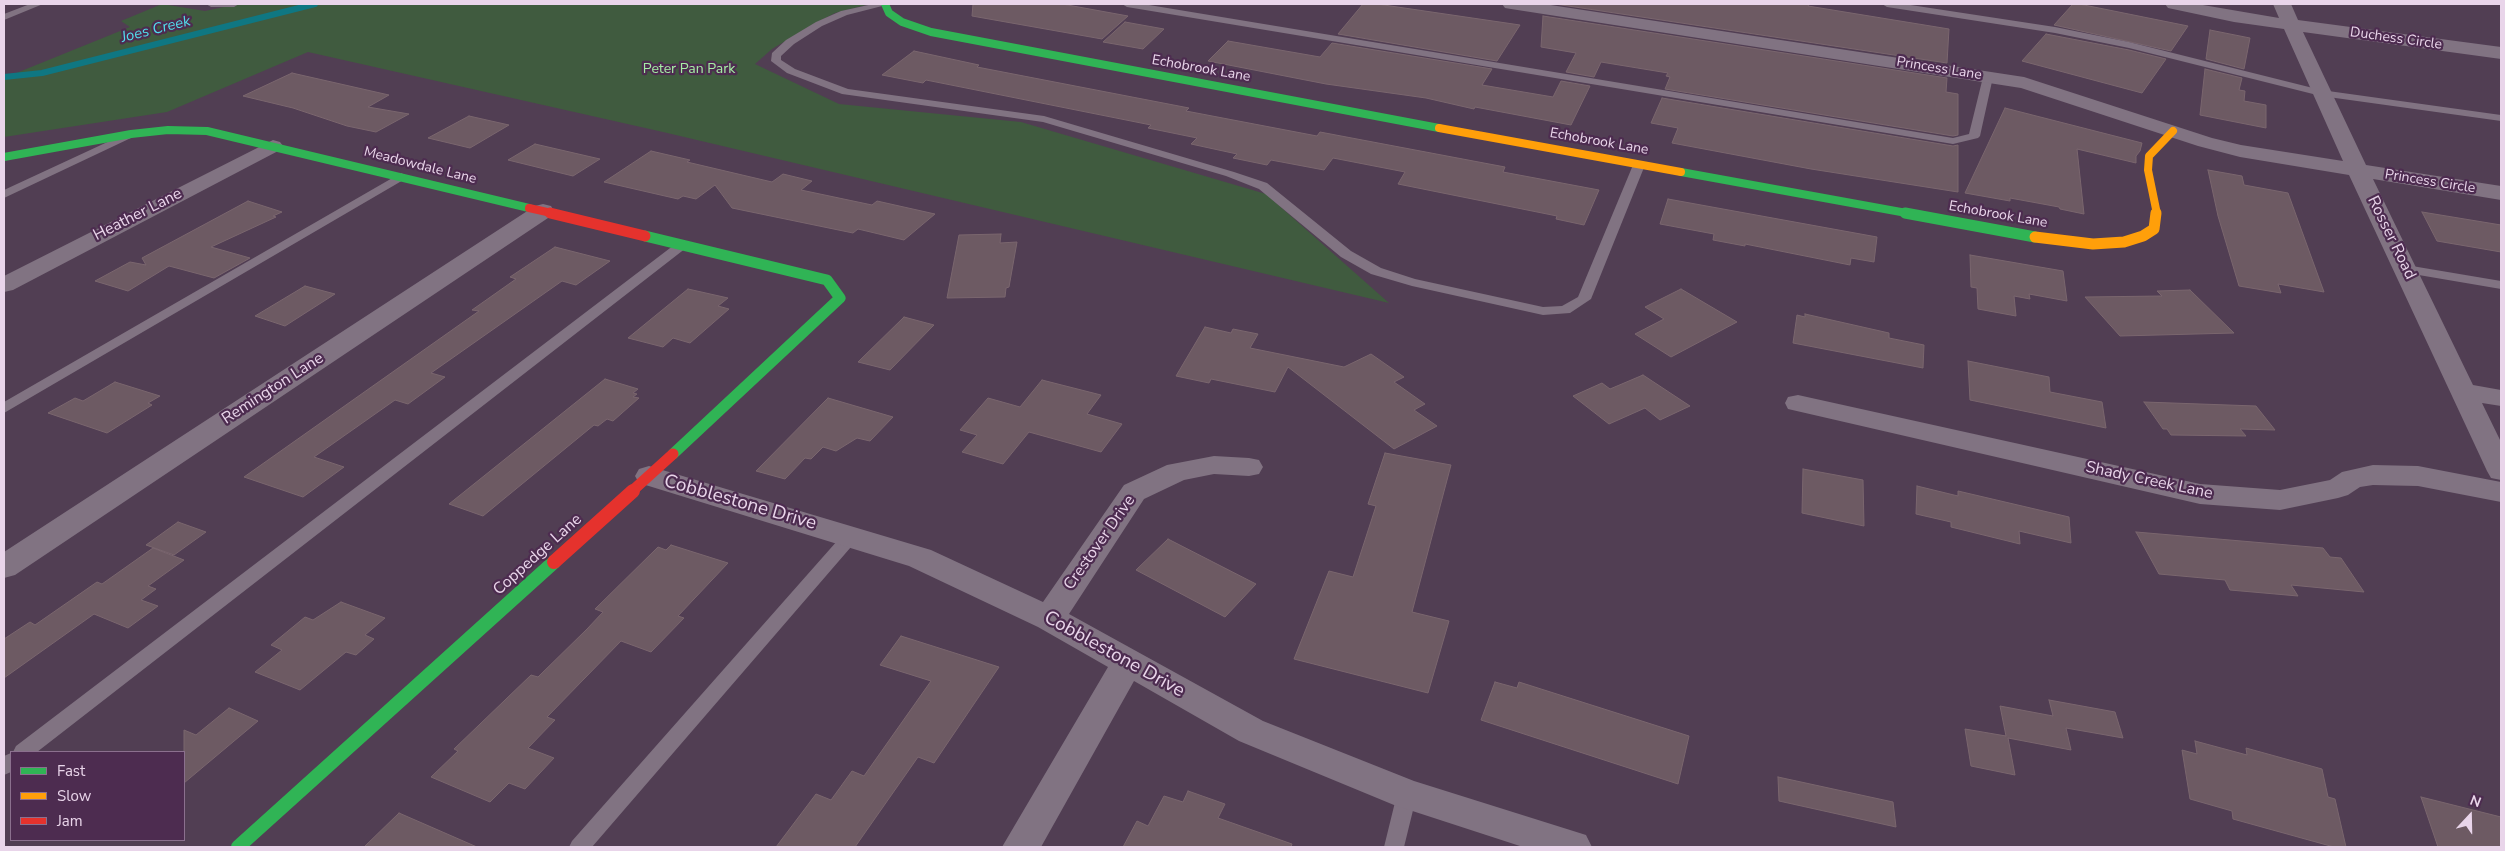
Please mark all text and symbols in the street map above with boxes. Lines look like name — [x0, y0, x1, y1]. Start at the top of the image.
water label: Joes Creek — [119, 13, 193, 47]
street label: Duchess Circle — [2349, 24, 2443, 54]
street label: Echobrook Lane — [1150, 52, 1252, 86]
street label: Princess Lane — [1895, 54, 1983, 84]
park label: Peter Pan Park — [643, 62, 735, 78]
street label: Echobrook Lane — [1548, 125, 1650, 159]
street label: Meadowdale Lane — [362, 144, 478, 188]
street label: Princess Circle — [2384, 167, 2476, 197]
street label: Heather Lane — [90, 184, 186, 246]
street label: Rosser Road — [2363, 193, 2419, 283]
street label: Echobrook Lane — [1947, 198, 2049, 232]
street label: Remington Lane — [219, 349, 327, 429]
street label: Shady Creek Lane — [2084, 458, 2214, 504]
street label: Cobblestone Drive — [661, 470, 819, 536]
street label: Crestover Drive — [1060, 492, 1140, 594]
street label: Coppedge Lane — [490, 510, 586, 600]
street label: Cobblestone Drive — [1040, 607, 1188, 703]
legend — [10, 751, 185, 841]
text: Fast — [57, 761, 85, 781]
text: Slow — [57, 786, 91, 806]
north arrow — [2445, 791, 2495, 841]
text: N — [2467, 791, 2484, 812]
text: Jam — [57, 811, 83, 831]

